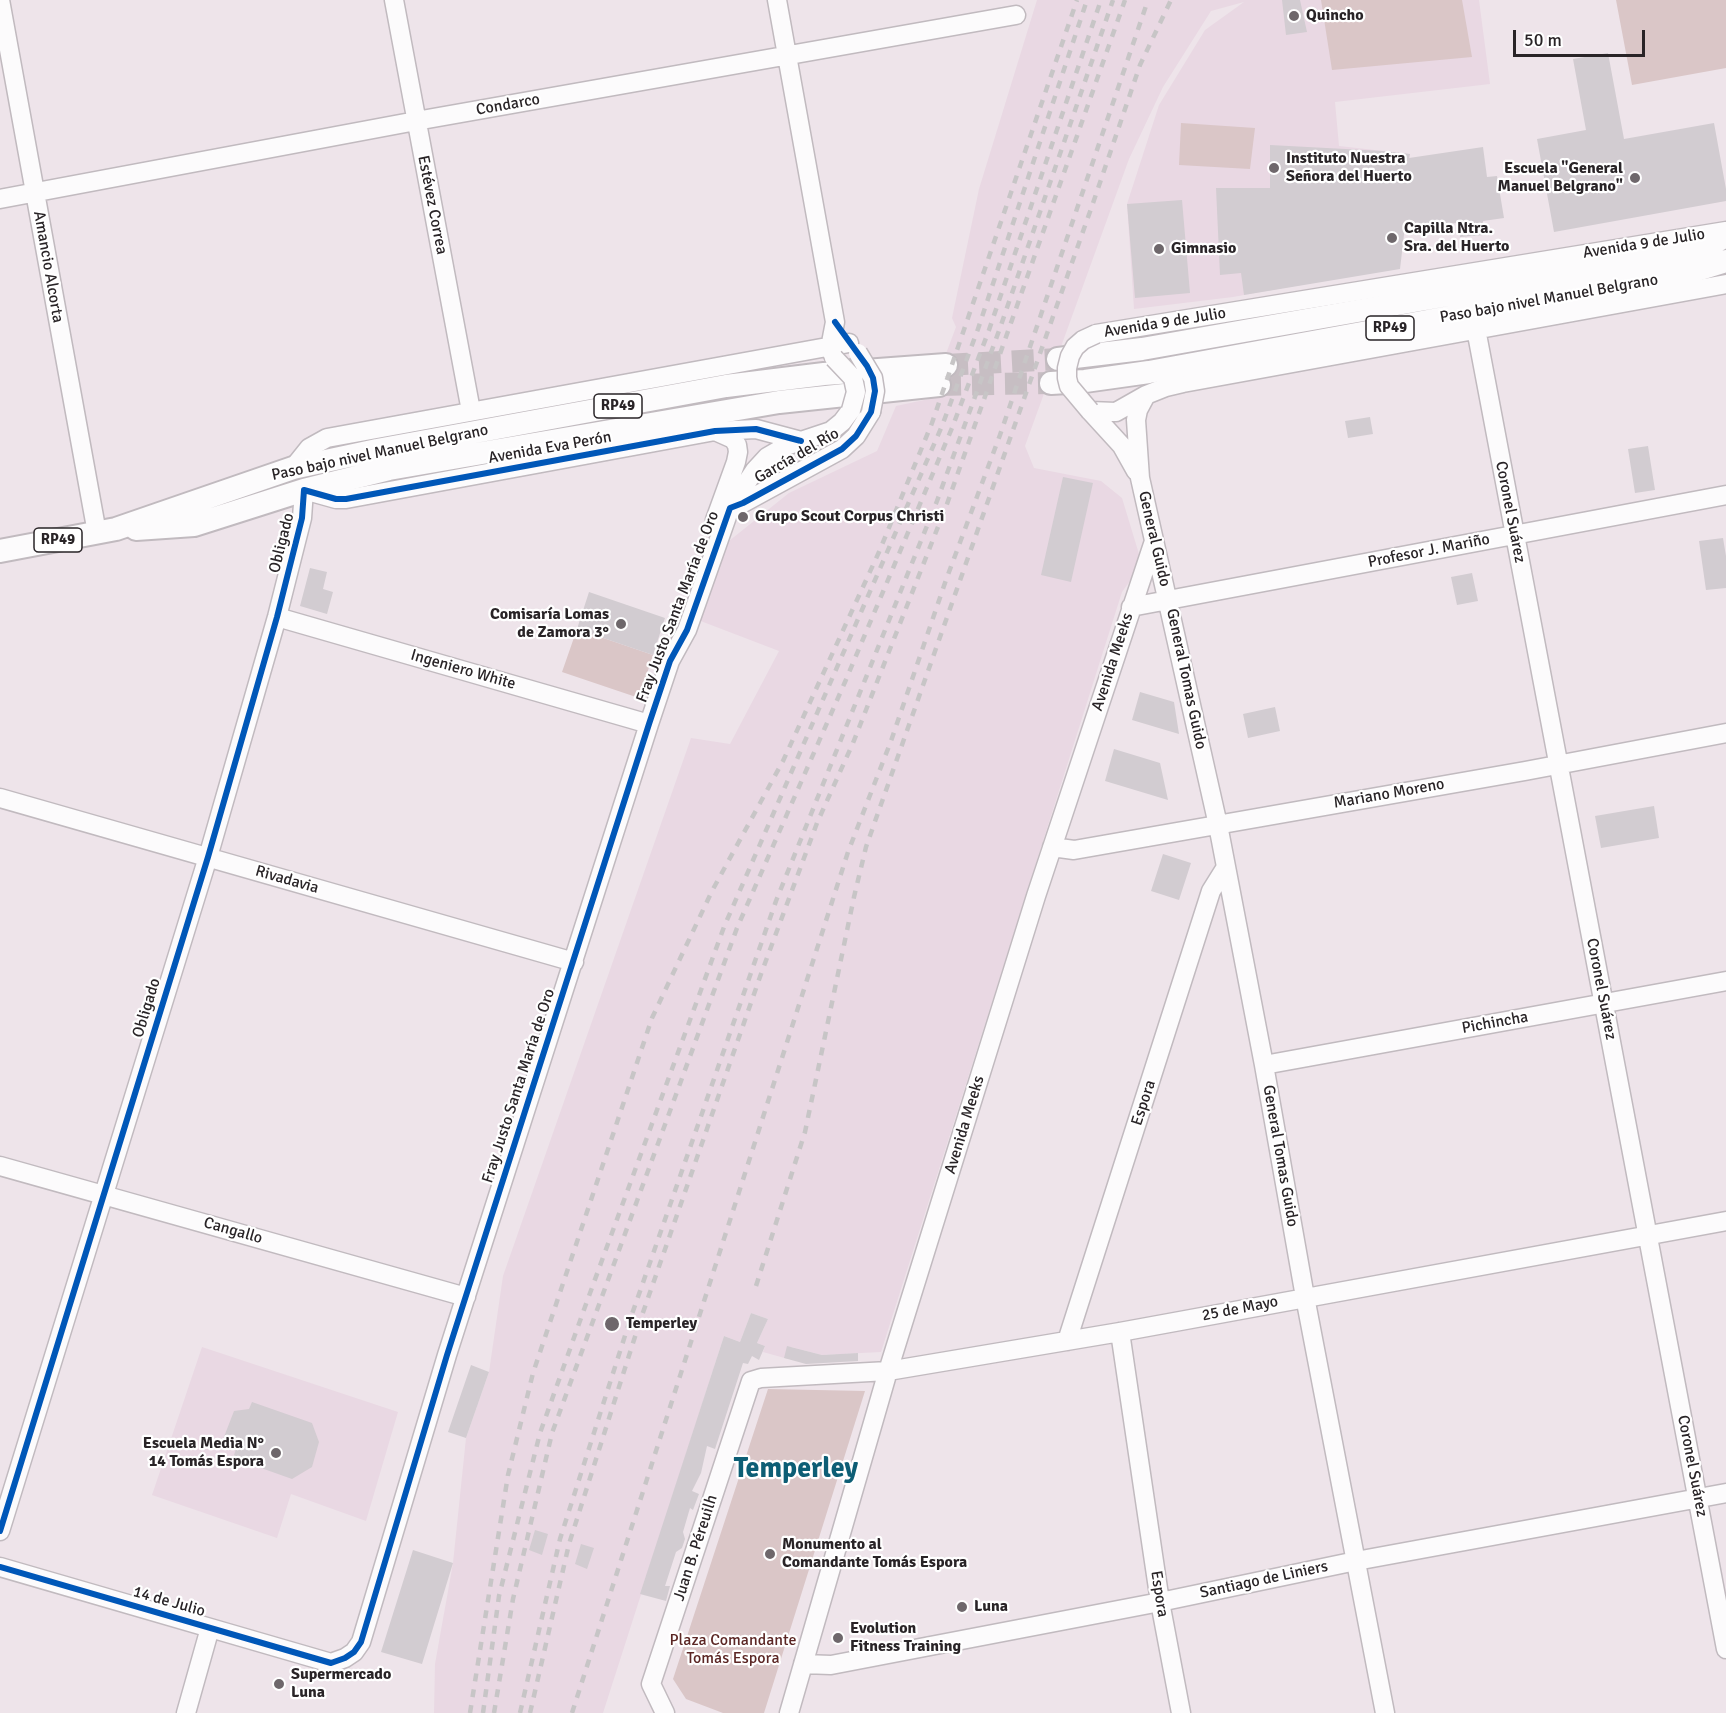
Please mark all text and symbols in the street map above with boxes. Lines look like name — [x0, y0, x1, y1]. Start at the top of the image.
place label: Quincho — [1306, 6, 1364, 26]
marker: Quincho — [1287, 9, 1301, 23]
scale bar — [1516, 18, 1648, 56]
text: 50 m — [1524, 29, 1562, 51]
street label: Condarco — [475, 90, 541, 120]
place label: Instituto Nuestra Señora del Huerto — [1286, 149, 1412, 187]
street label: Estévez Correa — [413, 154, 451, 256]
place label: Escuela "General Manuel Belgrano" — [1498, 159, 1623, 197]
marker: Instituto Nuestra Señora del Huerto — [1267, 161, 1281, 175]
marker: Escuela "General Manuel Belgrano" — [1628, 171, 1642, 185]
street label: Amancio Alcorta — [29, 210, 67, 324]
place label: Capilla Ntra. Sra. del Huerto — [1404, 219, 1509, 257]
street label: Avenida 9 de Julio — [1582, 225, 1706, 263]
marker: Capilla Ntra. Sra. del Huerto — [1385, 231, 1399, 245]
place label: Gimnasio — [1171, 239, 1236, 259]
marker: Gimnasio — [1152, 242, 1166, 256]
street label: Paso bajo nivel Manuel Belgrano — [1438, 270, 1660, 328]
street label: Avenida 9 de Julio — [1103, 304, 1227, 342]
road number: RP49 — [1366, 316, 1414, 340]
road number: RP49 — [594, 394, 642, 418]
street label: Paso bajo nivel Manuel Belgrano — [270, 421, 490, 485]
street label: García del Río — [751, 424, 843, 488]
street label: Avenida Eva Perón — [487, 428, 613, 468]
street label: Coronel Suárez — [1491, 460, 1529, 564]
street label: General Guido — [1134, 489, 1174, 589]
place label: Grupo Scout Corpus Christi — [755, 507, 944, 527]
street label: Fray Justo Santa María de Oro — [633, 509, 723, 705]
marker: Grupo Scout Corpus Christi — [736, 510, 750, 524]
street label: Obligado — [265, 511, 299, 575]
road number: RP49 — [34, 528, 82, 552]
street label: Profesor J. Mariño — [1366, 530, 1492, 572]
place label: Comisaría Lomas de Zamora 3° — [490, 605, 609, 643]
street label: General Tomas Guido — [1162, 607, 1210, 751]
street label: Avenida Meeks — [1088, 611, 1138, 713]
marker: Comisaría Lomas de Zamora 3° — [614, 617, 628, 631]
street label: Ingeniero White — [408, 646, 518, 694]
street label: Mariano Moreno — [1332, 775, 1446, 813]
street label: Rivadavia — [253, 862, 321, 898]
street label: Coronel Suárez — [1582, 937, 1620, 1041]
street label: Obligado — [129, 976, 165, 1040]
street label: Fray Justo Santa María de Oro — [478, 986, 560, 1186]
street label: Pichincha — [1460, 1008, 1530, 1038]
street label: Avenida Meeks — [941, 1074, 989, 1176]
street label: Espora — [1128, 1078, 1160, 1128]
street label: General Tomas Guido — [1258, 1084, 1302, 1228]
street label: Cangallo — [201, 1213, 265, 1249]
street label: 25 de Mayo — [1200, 1292, 1280, 1326]
place label: Temperley — [626, 1314, 697, 1334]
marker: Temperley — [603, 1315, 621, 1333]
street label: Coronel Suárez — [1673, 1414, 1711, 1518]
place label: Escuela Media N° 14 Tomás Espora — [143, 1434, 264, 1472]
marker: Escuela Media N° 14 Tomás Espora — [269, 1446, 283, 1460]
district label: Temperley — [734, 1453, 858, 1487]
street label: Juan B. Péreuilh — [670, 1493, 722, 1603]
place label: Monumento al Comandante Tomás Espora — [782, 1535, 967, 1573]
marker: Monumento al Comandante Tomás Espora — [763, 1547, 777, 1561]
street label: Santiago de Liniers — [1198, 1557, 1330, 1603]
street label: Espora — [1146, 1569, 1172, 1619]
street label: 14 de Julio — [131, 1583, 207, 1621]
place label: Luna — [974, 1597, 1008, 1617]
marker: Luna — [955, 1600, 969, 1614]
place label: Evolution Fitness Training — [850, 1619, 961, 1657]
park label: Plaza Comandante Tomás Espora — [670, 1631, 796, 1669]
marker: Evolution Fitness Training — [831, 1631, 845, 1645]
place label: Supermercado Luna — [291, 1665, 391, 1703]
marker: Supermercado Luna — [272, 1677, 286, 1691]

